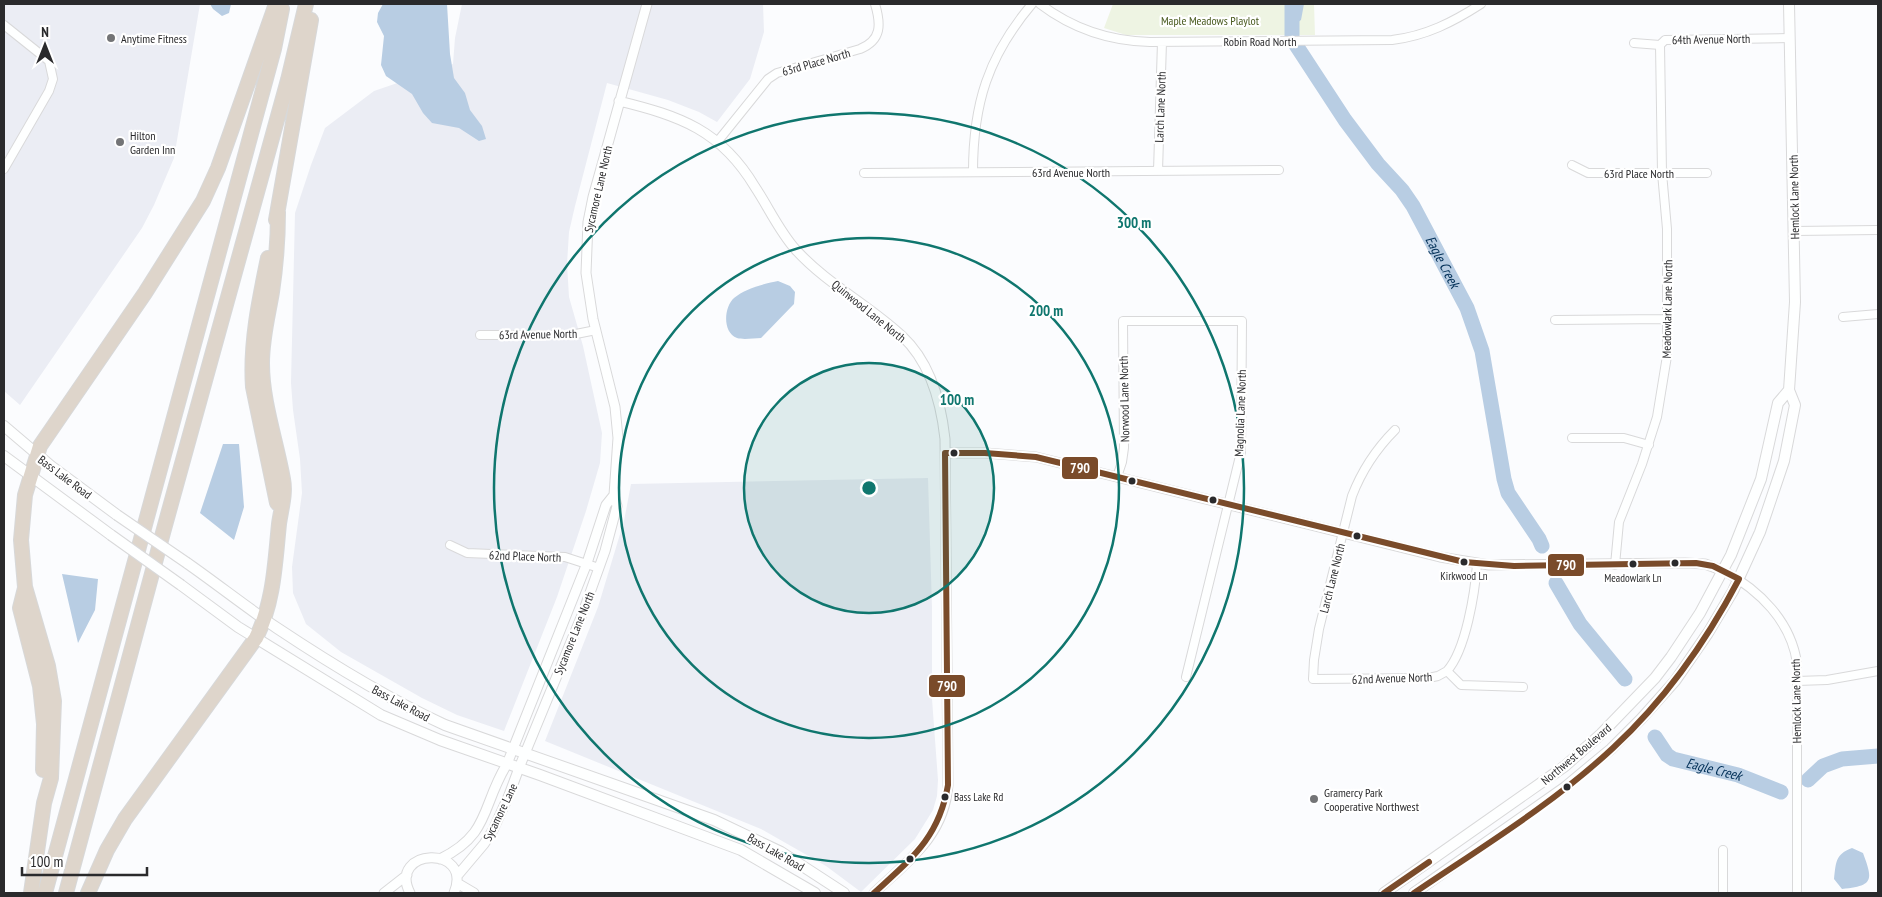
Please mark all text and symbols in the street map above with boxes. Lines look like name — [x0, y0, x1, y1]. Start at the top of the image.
park label: Maple Meadows Playlot — [1161, 13, 1260, 28]
north arrow — [20, 20, 70, 70]
text: N — [41, 23, 49, 41]
place label: Anytime Fitness — [121, 31, 187, 46]
street label: 64th Avenue North — [1672, 31, 1750, 47]
marker: Anytime Fitness — [105, 32, 117, 44]
street label: Robin Road North — [1224, 34, 1296, 49]
street label: 63rd Place North — [780, 45, 852, 79]
street label: Larch Lane North — [1151, 71, 1169, 143]
place label: Hilton Garden Inn — [130, 128, 175, 157]
marker: Hilton Garden Inn — [114, 136, 126, 148]
street label: Sycamore Lane North — [581, 144, 615, 234]
street label: Hemlock Lane North — [1786, 155, 1802, 239]
street label: 63rd Avenue North — [1032, 165, 1110, 180]
street label: 63rd Place North — [1604, 166, 1674, 181]
text: 300 m — [1117, 213, 1151, 232]
water label: Eagle Creek — [1421, 233, 1465, 293]
street label: Meadowlark Lane North — [1659, 260, 1675, 358]
street label: Quinwood Lane North — [829, 277, 909, 345]
text: 200 m — [1029, 301, 1063, 320]
street label: 63rd Avenue North — [499, 326, 577, 342]
street label: Norwood Lane North — [1116, 356, 1132, 442]
street label: Magnolia Lane North — [1231, 369, 1249, 457]
text: 100 m — [940, 390, 974, 409]
unlabelled marker — [949, 448, 959, 458]
street label: Bass Lake Road — [35, 452, 95, 502]
line badge: 790 — [1061, 456, 1099, 480]
text: 790 — [1070, 459, 1090, 477]
unlabelled marker — [1127, 476, 1137, 486]
centre of rings — [860, 479, 878, 497]
unlabelled marker — [1208, 495, 1218, 505]
unlabelled marker — [1352, 531, 1362, 541]
street label: Larch Lane North — [1316, 542, 1348, 614]
street label: 62nd Place North — [489, 547, 561, 565]
line badge: 790 — [1547, 553, 1585, 577]
text: 790 — [1556, 556, 1576, 574]
marker: Kirkwood Ln — [1459, 557, 1469, 567]
unlabelled marker — [1670, 558, 1680, 568]
marker: Meadowlark Ln — [1628, 559, 1638, 569]
place label: Kirkwood Ln — [1440, 569, 1488, 583]
place label: Meadowlark Ln — [1604, 571, 1662, 585]
street label: Sycamore Lane North — [550, 589, 598, 677]
street label: Hemlock Lane North — [1788, 659, 1804, 743]
street label: 62nd Avenue North — [1352, 669, 1432, 687]
line badge: 790 — [928, 674, 966, 698]
text: 790 — [937, 677, 957, 695]
street label: Bass Lake Road — [370, 682, 432, 724]
street label: Northwest Boulevard — [1538, 720, 1614, 788]
water label: Eagle Creek — [1684, 754, 1746, 785]
street label: Sycamore Lane — [480, 781, 520, 843]
unlabelled marker — [1562, 782, 1572, 792]
place label: Gramercy Park Cooperative Northwest — [1324, 785, 1420, 814]
place label: Bass Lake Rd — [954, 790, 1003, 804]
marker: Bass Lake Rd — [940, 792, 950, 802]
marker: Gramercy Park Cooperative Northwest — [1308, 793, 1320, 805]
street label: Bass Lake Road — [745, 830, 807, 874]
scale bar — [22, 844, 148, 876]
text: 100 m — [30, 852, 63, 871]
unlabelled marker — [905, 854, 915, 864]

